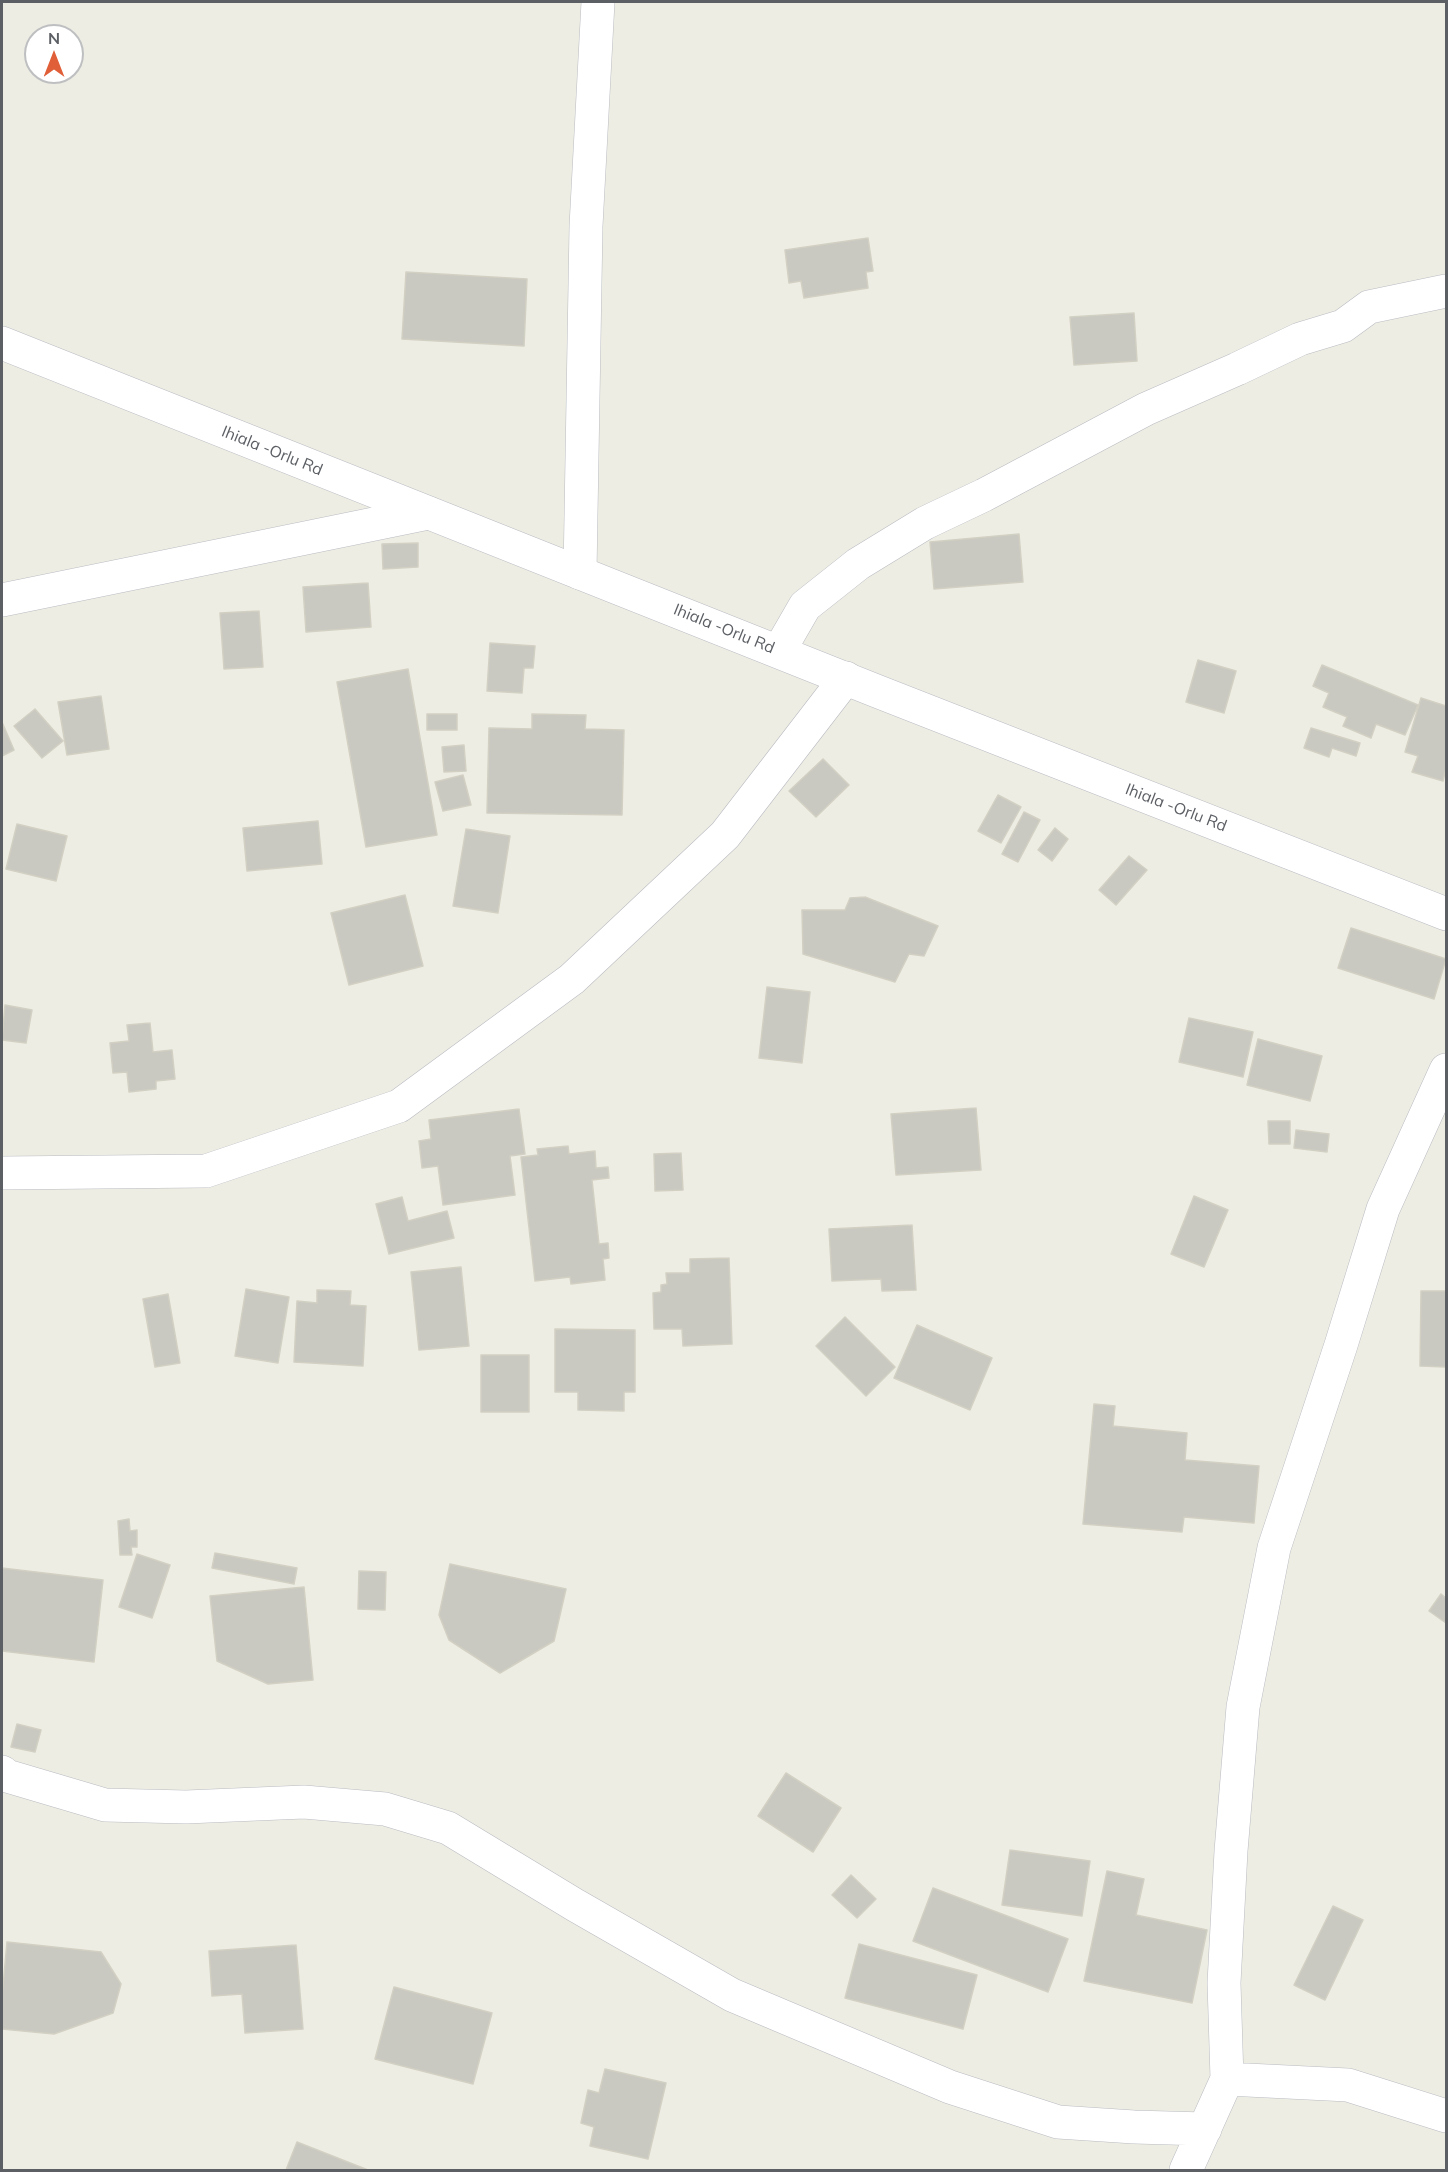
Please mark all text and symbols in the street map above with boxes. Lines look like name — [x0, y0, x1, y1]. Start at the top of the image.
north arrow — [24, 24, 84, 84]
text: N — [48, 28, 60, 48]
street label: Ihiala -Orlu Rd — [219, 422, 325, 480]
street label: Ihiala -Orlu Rd — [671, 600, 777, 658]
street label: Ihiala -Orlu Rd — [1123, 780, 1229, 836]

